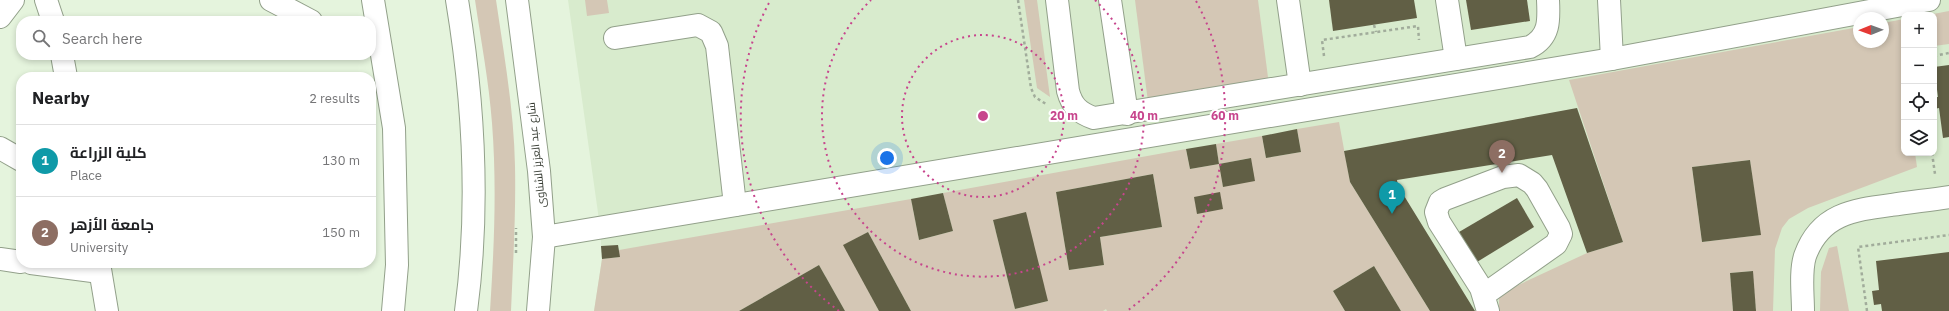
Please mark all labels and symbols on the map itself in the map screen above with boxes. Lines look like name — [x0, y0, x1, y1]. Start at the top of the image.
north arrow — [1853, 12, 1889, 48]
street label: شارع عبد العزيز الشناوى — [524, 102, 549, 208]
text: 20 m — [1050, 108, 1078, 123]
text: 40 m — [1130, 108, 1158, 123]
text: 60 m — [1211, 108, 1239, 123]
centre of rings — [976, 109, 990, 123]
pin: 2 — [1489, 140, 1515, 173]
your location — [877, 148, 897, 168]
pin: 1 — [1379, 181, 1405, 214]

